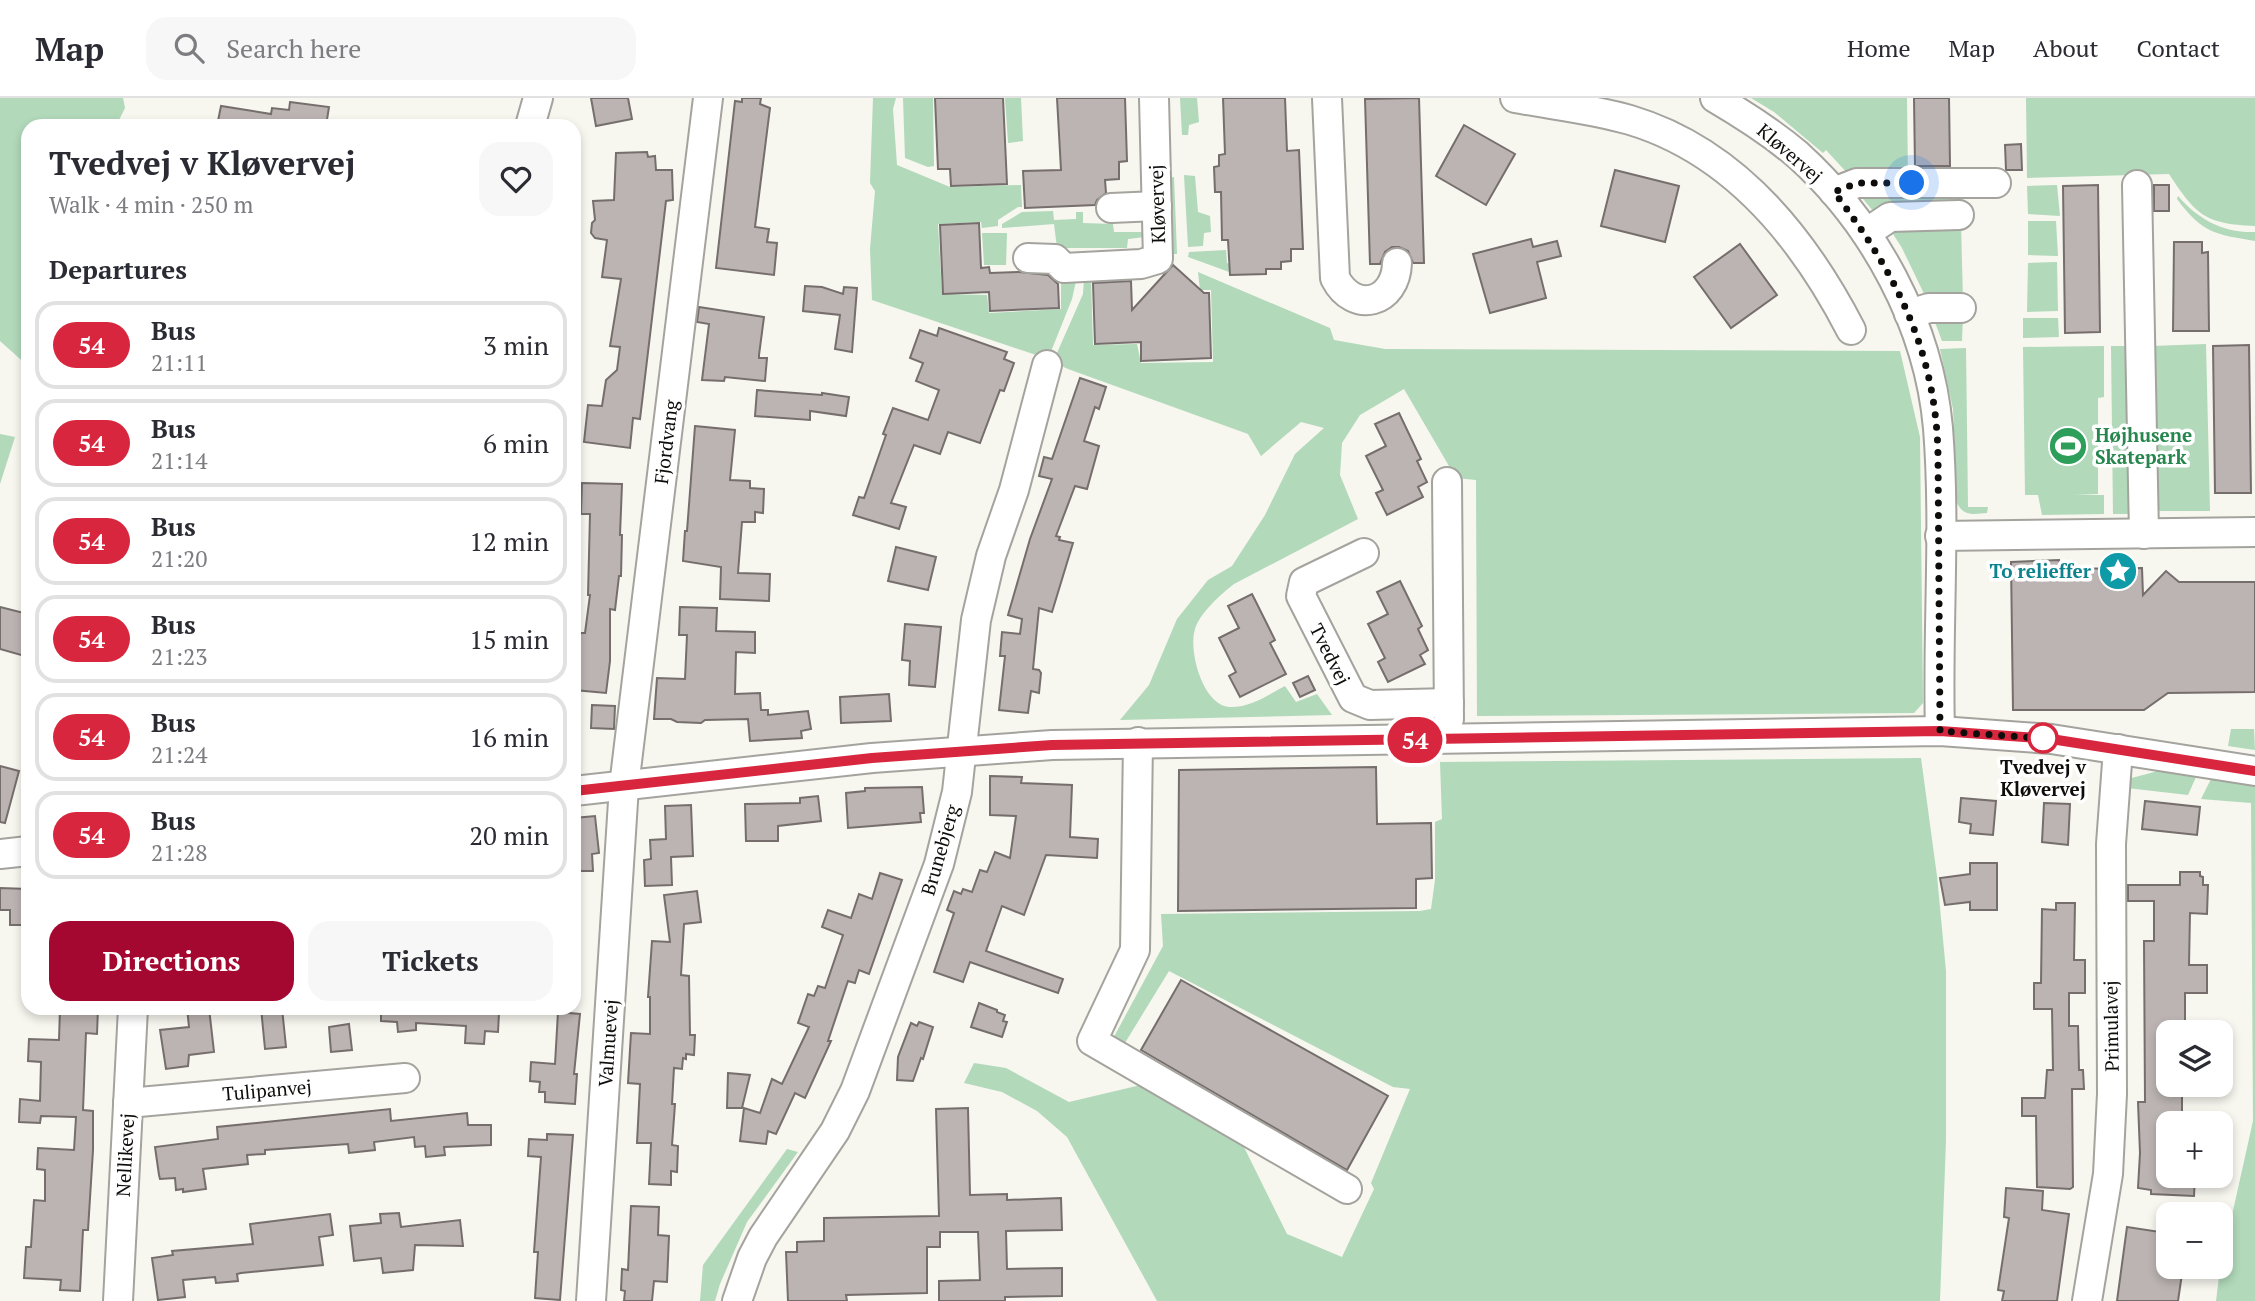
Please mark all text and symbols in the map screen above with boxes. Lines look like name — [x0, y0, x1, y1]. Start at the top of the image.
search box — [146, 17, 636, 80]
text: Map — [35, 27, 104, 70]
icon: search — [170, 29, 208, 67]
text: Search here — [226, 31, 361, 65]
text: Home — [1847, 32, 1911, 64]
text: Map — [1949, 32, 1995, 64]
text: About — [2033, 32, 2099, 64]
text: Contact — [2137, 32, 2220, 64]
street label: Kløvervej — [1752, 117, 1828, 188]
text: Tvedvej v Kløvervej — [49, 141, 356, 184]
button: heart — [479, 142, 553, 216]
street label: Kløvervej — [1143, 164, 1170, 244]
your location — [1894, 165, 1929, 200]
text: Walk · 4 min · 250 m — [49, 189, 253, 220]
text: Departures — [49, 252, 187, 286]
text: Bus — [151, 313, 196, 347]
text: 3 min — [483, 328, 549, 362]
text: 54 — [78, 329, 105, 361]
text: 21:11 — [151, 347, 208, 378]
street label: Fjordvang — [648, 397, 683, 485]
text: Bus — [151, 411, 196, 445]
place label: Højhusene Skatepark — [2095, 422, 2192, 469]
sports icon: Højhusene Skatepark — [2047, 425, 2089, 467]
text: 6 min — [483, 426, 549, 460]
text: 54 — [78, 427, 105, 459]
text: 21:14 — [151, 445, 208, 476]
text: Bus — [151, 509, 196, 543]
text: 12 min — [469, 524, 549, 558]
text: 54 — [78, 525, 105, 557]
text: 21:20 — [151, 543, 208, 574]
place icon: To relieffer — [2097, 550, 2139, 592]
place label: To relieffer — [1990, 558, 2092, 583]
text: Bus — [151, 607, 196, 641]
street label: Tvedvej — [1304, 619, 1356, 689]
text: 15 min — [469, 622, 549, 656]
text: 54 — [78, 623, 105, 655]
text: 21:23 — [151, 641, 208, 672]
text: Bus — [151, 705, 196, 739]
line badge: 54 — [1384, 717, 1446, 763]
text: 16 min — [469, 720, 549, 754]
text: 54 — [78, 721, 105, 753]
marker: Tvedvej v Kløvervej — [2028, 723, 2058, 753]
text: 54 — [1401, 724, 1429, 756]
text: 21:24 — [151, 739, 208, 770]
place label: Tvedvej v Kløvervej — [2000, 754, 2087, 801]
street label: Brunebjerg — [915, 801, 965, 898]
text: Bus — [151, 803, 196, 837]
text: 20 min — [469, 818, 549, 852]
text: 54 — [78, 819, 105, 851]
text: 21:28 — [151, 837, 208, 868]
button: Directions — [49, 921, 294, 1001]
button: Tickets — [308, 921, 553, 1001]
street label: Primulavej — [2097, 980, 2124, 1072]
street label: Valmuevej — [592, 998, 623, 1088]
map controls — [2156, 1020, 2233, 1279]
button: layers — [2156, 1020, 2233, 1097]
street label: Tulipanvej — [221, 1073, 313, 1106]
button: + — [2156, 1111, 2233, 1188]
street label: Nellikevej — [110, 1113, 139, 1197]
button: − — [2156, 1202, 2233, 1279]

